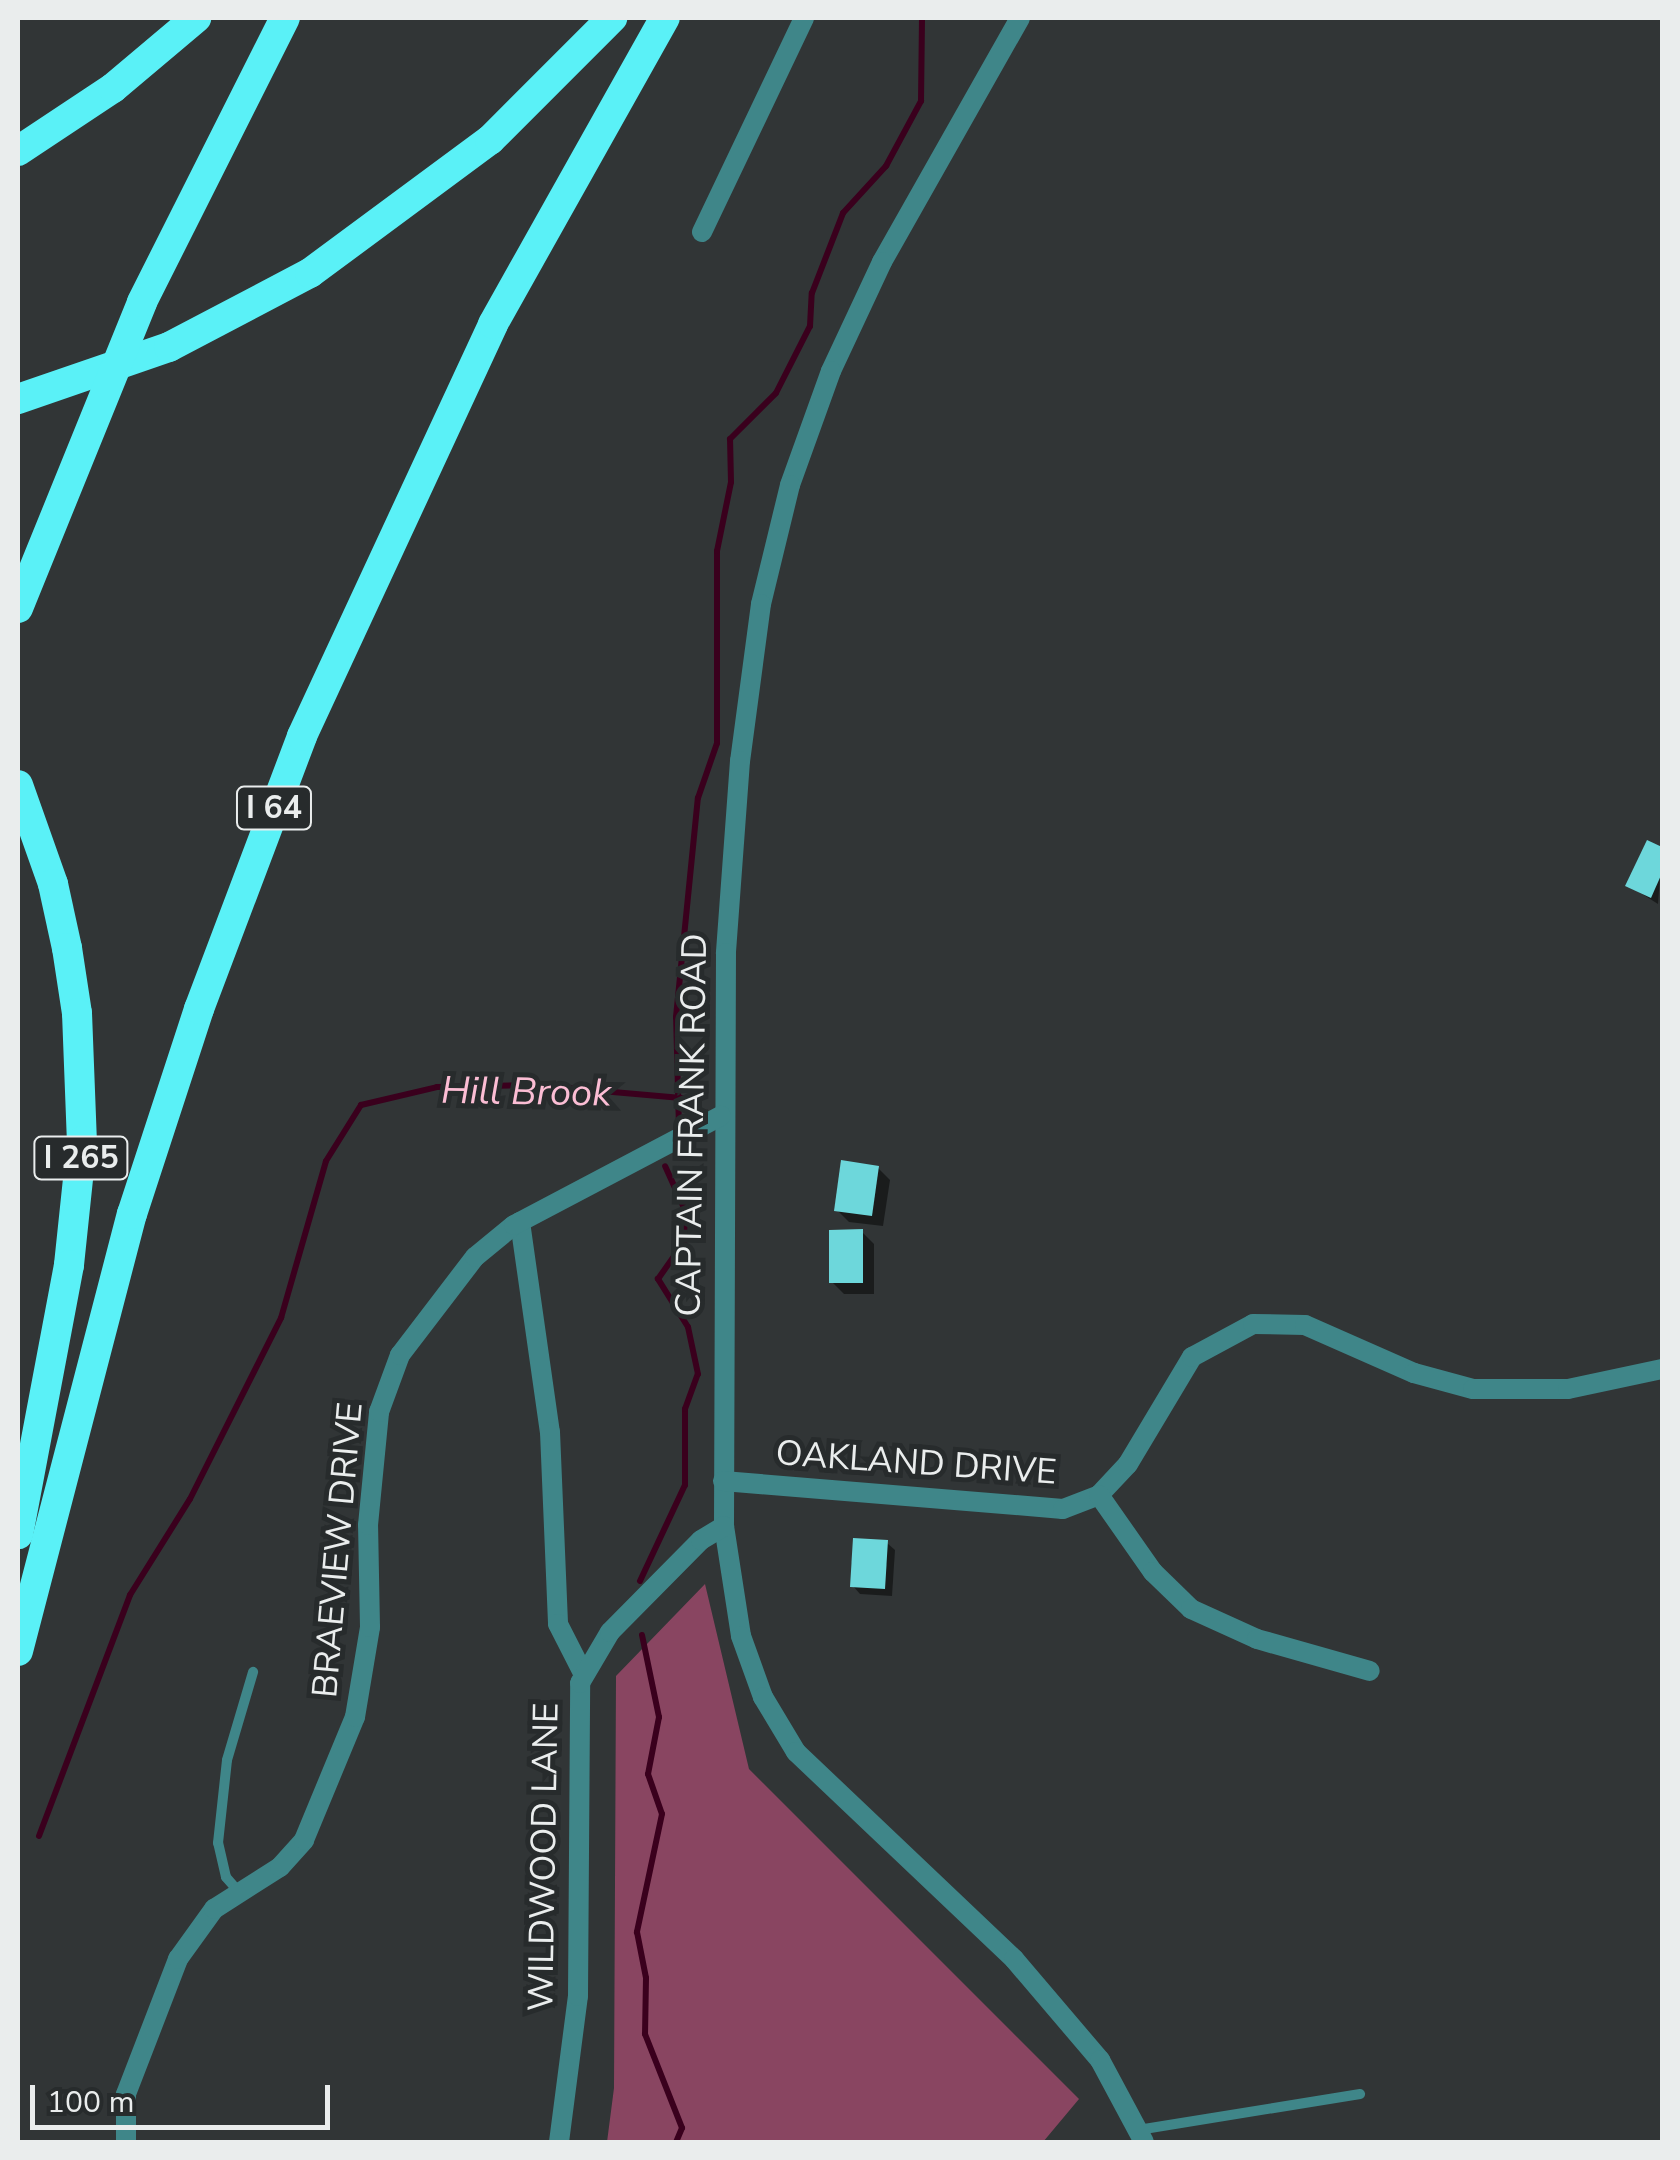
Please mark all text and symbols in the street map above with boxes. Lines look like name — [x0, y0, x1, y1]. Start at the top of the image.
road number: I 64 — [234, 781, 314, 835]
street label: CAPTAIN FRANK ROAD — [668, 933, 716, 1317]
water label: Hill Brook — [440, 1068, 612, 1116]
road number: I 265 — [31, 1131, 131, 1185]
street label: BRAEVIEW DRIVE — [304, 1401, 372, 1699]
street label: OAKLAND DRIVE — [774, 1432, 1058, 1494]
street label: WILDWOOD LANE — [520, 1702, 568, 2012]
scale bar — [35, 2065, 335, 2127]
text: 100 m — [47, 2082, 134, 2123]

